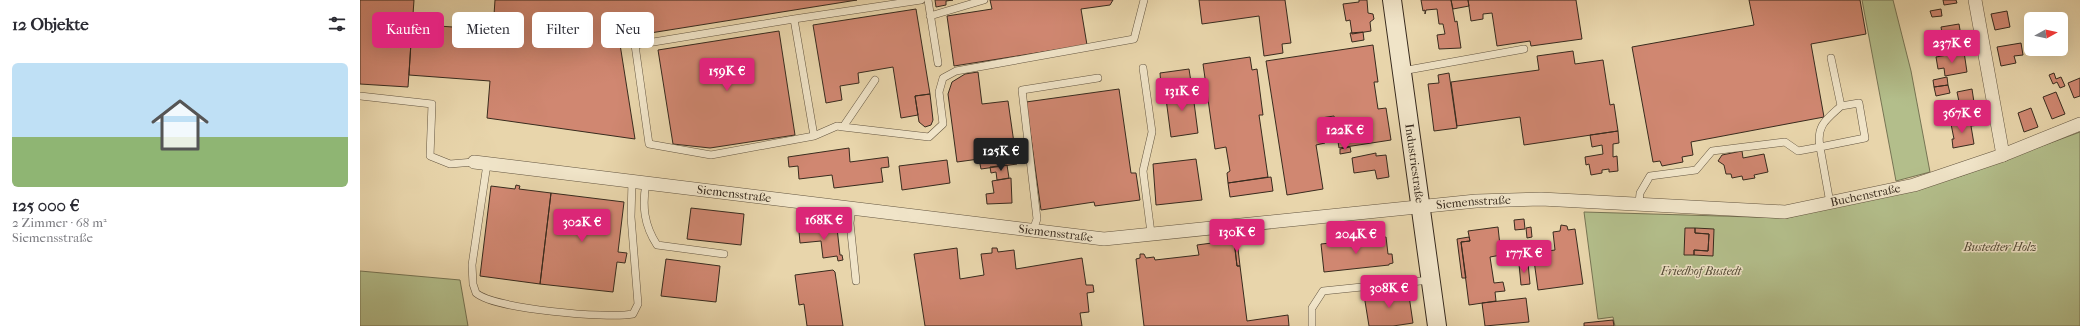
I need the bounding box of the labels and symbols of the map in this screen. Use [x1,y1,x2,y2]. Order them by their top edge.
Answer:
north arrow [2024,12,2068,56]
pin: 237K € [1919,30,1985,64]
pin: 159K € [694,58,760,92]
pin: 131K € [1149,78,1215,112]
pin: 367K € [1929,100,1995,134]
pin: 122K € [1312,117,1378,151]
street label: Industriestraße [1402,123,1427,204]
pin: 125K € [968,138,1034,172]
street label: Buchenstraße [1829,181,1902,209]
street label: Siemensstraße [696,182,772,205]
street label: Siemensstraße [1435,193,1511,212]
pin: 168K € [791,207,857,241]
pin: 302K € [549,209,615,243]
pin: 130K € [1204,219,1270,253]
pin: 204K € [1323,221,1389,255]
street label: Siemensstraße [1018,222,1094,245]
pin: 177K € [1491,240,1557,274]
park label: Bustedter Holz [1962,240,2037,254]
park label: Friedhof Bustedt [1660,264,1743,278]
pin: 308K € [1356,275,1422,309]

